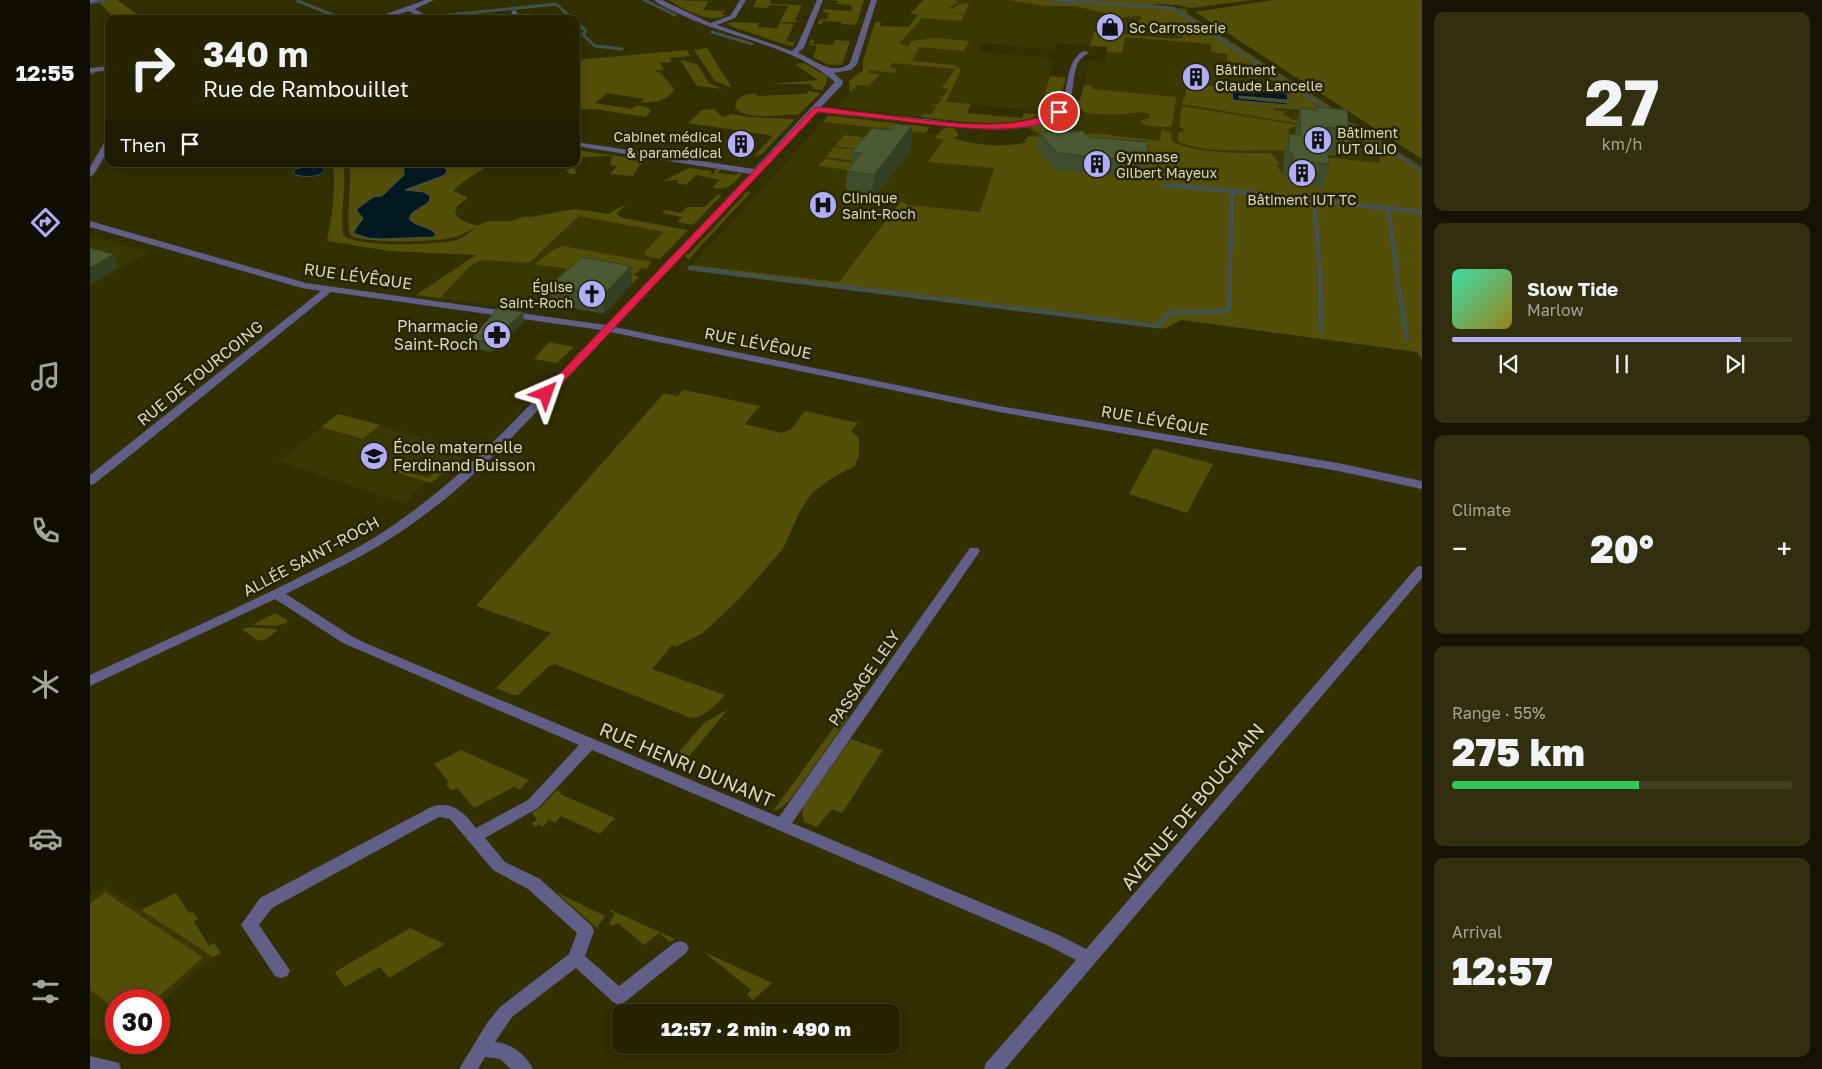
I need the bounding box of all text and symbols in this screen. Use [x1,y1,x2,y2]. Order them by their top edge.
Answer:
shop icon: Sc Carrosserie [1095,12,1125,42]
place label: Sc Carrosserie [1129,19,1226,36]
text: 340 m [203,33,308,75]
icon: right [120,35,185,100]
text: 12:55 [16,59,74,86]
place label: Bâtiment Claude Lancelle [1215,61,1323,94]
building icon: Bâtiment Claude Lancelle [1181,62,1211,92]
text: 27 [1584,62,1660,140]
text: Rue de Rambouillet [203,75,409,102]
pin [1038,91,1080,133]
icon: arrive [1045,98,1073,126]
place label: Bâtiment IUT QLIO [1337,124,1398,157]
building icon: Bâtiment IUT QLIO [1303,125,1333,155]
place label: Cabinet médical & paramédical [613,128,722,161]
building icon: Cabinet médical & paramédical [726,129,756,159]
icon: arrive [176,130,204,158]
text: Then [120,133,166,156]
text: km/h [1602,134,1642,154]
place label: Gymnase Gilbert Mayeux [1116,148,1217,181]
building icon: Gymnase Gilbert Mayeux [1082,149,1112,179]
building icon: Bâtiment IUT TC [1287,158,1317,188]
place label: Clinique Saint-Roch [842,189,916,222]
hospital icon: Clinique Saint-Roch [808,190,838,220]
place label: Bâtiment IUT TC [1247,191,1357,208]
icon: directions [28,205,63,240]
street label: RUE LÉVÊQUE [303,259,413,293]
text: Slow Tide [1527,277,1618,300]
place label: Église Saint-Roch [499,278,573,311]
church icon: Église Saint-Roch [577,279,607,309]
text: Marlow [1527,300,1583,320]
street label: RUE DE TOURCOING [133,316,267,430]
place label: Pharmacie Saint-Roch [394,316,478,354]
pharmacy icon: Pharmacie Saint-Roch [482,320,512,350]
street label: RUE LÉVÊQUE [703,323,813,363]
icon: previous [1495,350,1523,378]
icon: pause [1608,350,1636,378]
icon: next [1721,350,1749,378]
icon: music [28,359,63,394]
position arrow [519,367,571,419]
street label: RUE LÉVÊQUE [1100,401,1210,439]
place label: École maternelle Ferdinand Buisson [393,437,536,475]
school or university icon: École maternelle Ferdinand Buisson [359,441,389,471]
text: Climate [1452,500,1511,520]
street label: ALLÉE SAINT-ROCH [239,512,383,600]
icon: phone [28,513,63,548]
text: 20° [1590,526,1654,571]
text: − [1452,532,1467,565]
text: + [1777,532,1792,565]
street label: PASSAGE LELY [824,626,905,730]
icon: climate [28,667,63,702]
text: Range · 55% [1452,703,1546,723]
street label: RUE HENRI DUNANT [596,717,778,811]
street label: AVENUE DE BOUCHAIN [1115,718,1269,894]
text: 275 km [1452,729,1585,774]
icon: car [28,821,63,856]
text: Arrival [1452,922,1502,942]
text: 12:57 [1452,948,1553,993]
icon: filters [28,974,63,1009]
speed limit sign: 30 [105,989,170,1054]
text: 12:57 · 2 min · 490 m [661,1017,851,1040]

